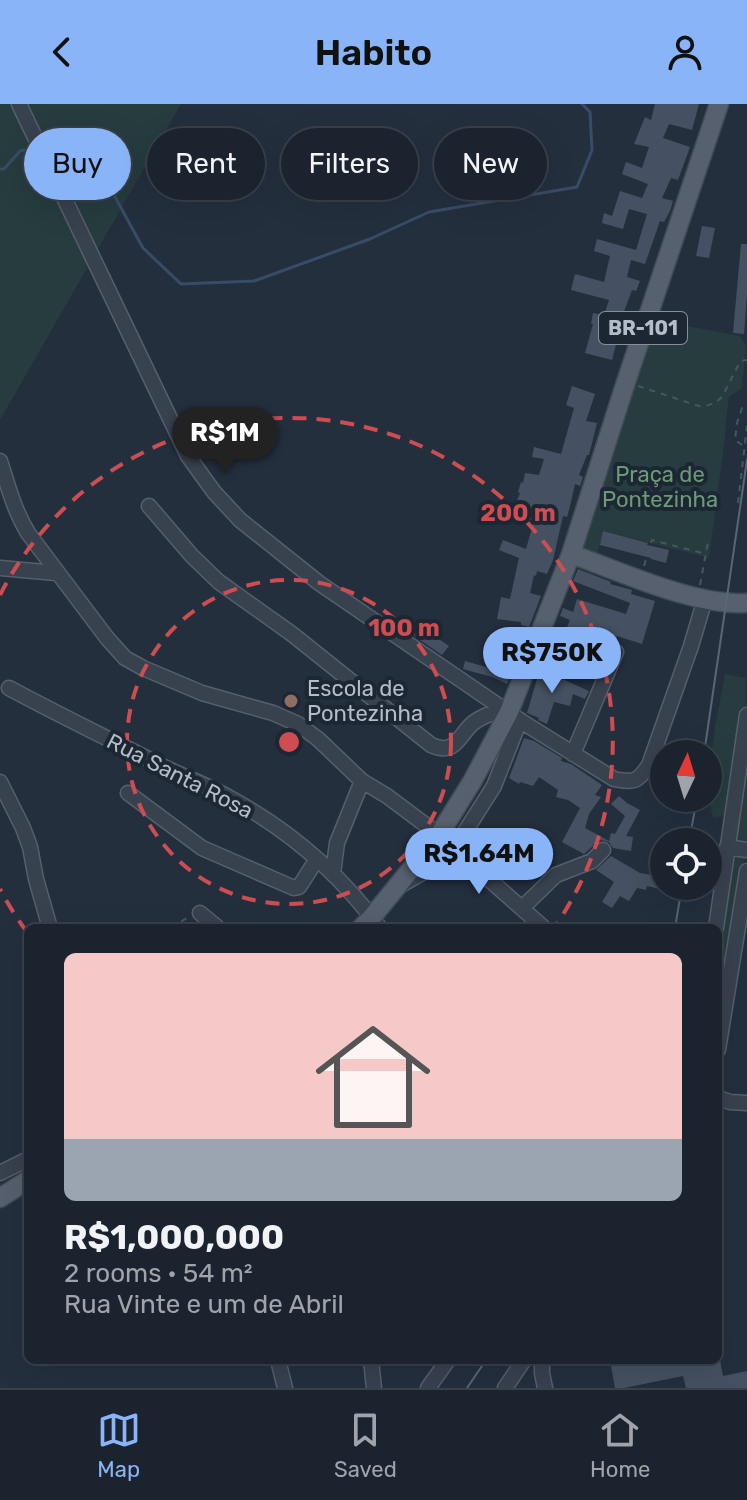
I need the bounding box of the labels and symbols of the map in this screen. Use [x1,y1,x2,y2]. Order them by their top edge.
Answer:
road number: BR-101 [599,312,687,344]
pin: R$1M [178,407,272,475]
park label: Praça de Pontezinha [602,461,718,513]
text: 200 m [480,499,556,527]
text: 100 m [368,614,440,642]
pin: R$750K [487,627,617,695]
place label: Escola de Pontezinha [307,675,423,727]
marker: Escola de Pontezinha [282,692,300,710]
street label: Rua Santa Rosa [102,728,258,824]
centre of rings [275,728,303,756]
north arrow [650,740,722,812]
pin: R$1.64M [405,828,553,896]

